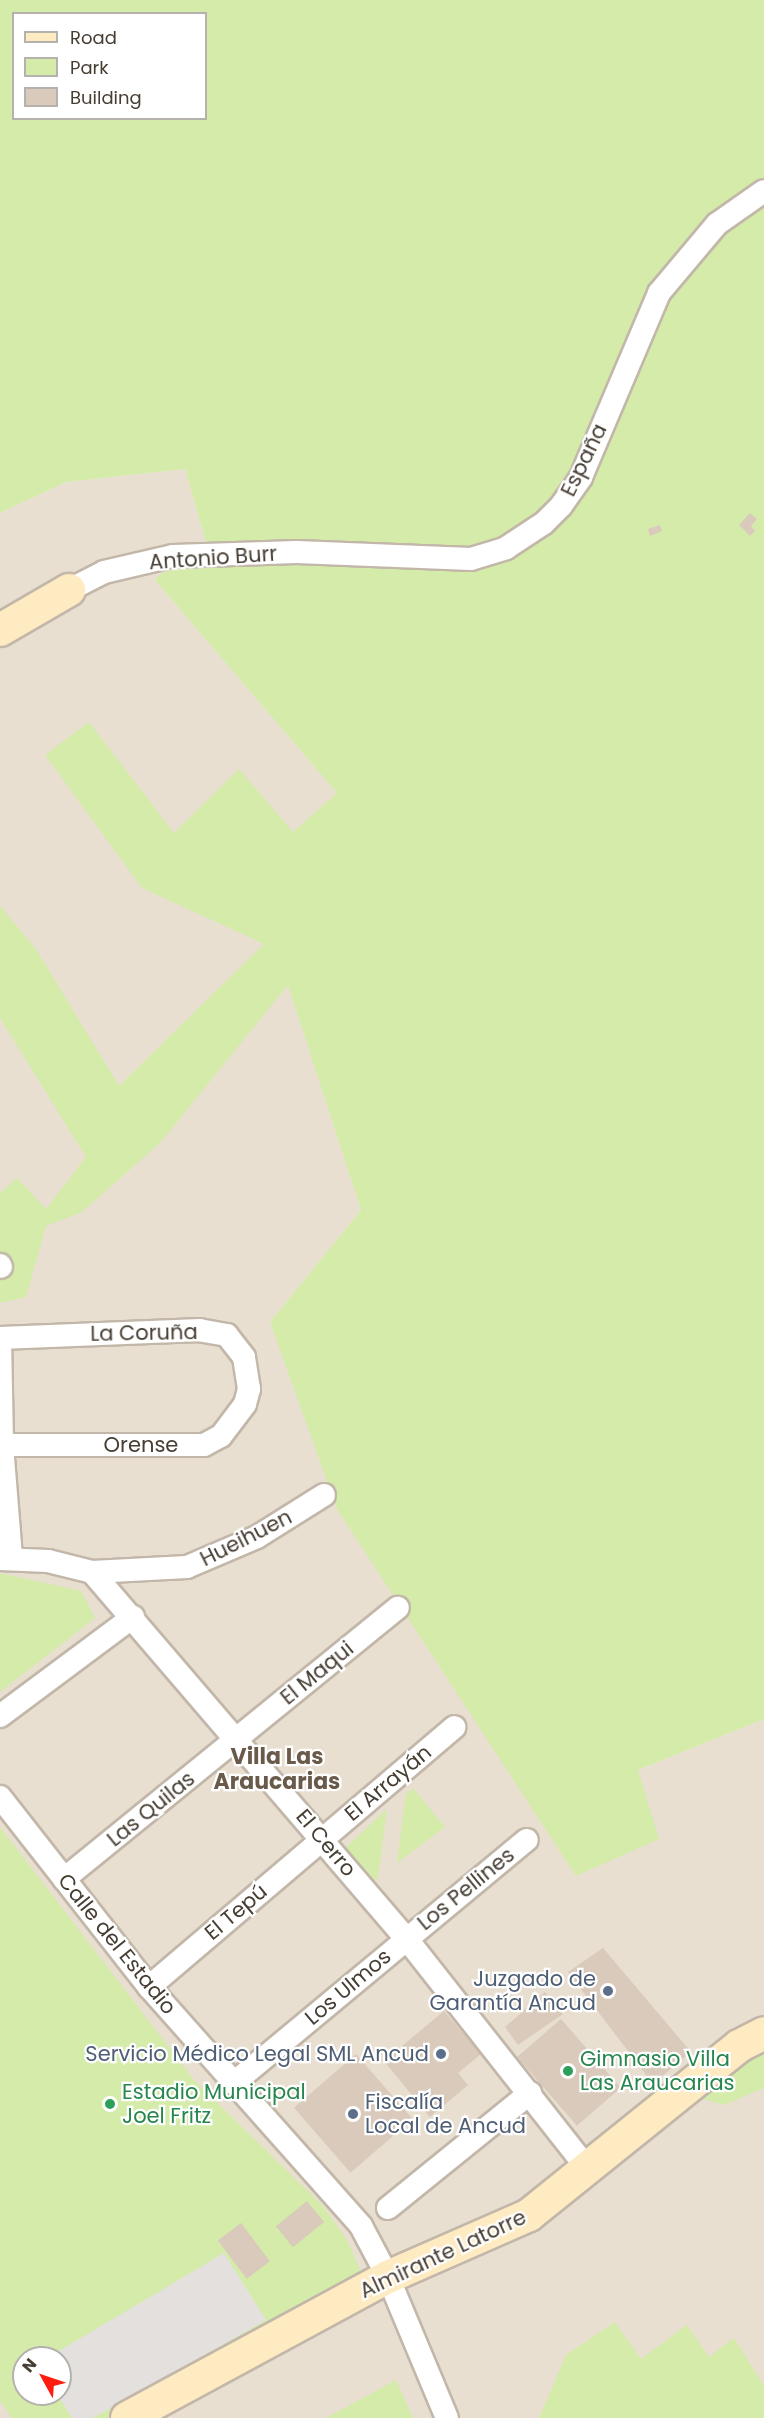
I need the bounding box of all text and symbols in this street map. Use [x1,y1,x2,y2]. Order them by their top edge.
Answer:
legend [12,12,207,120]
text: Road [70,25,117,50]
text: Park [70,55,109,80]
text: Building [70,85,142,110]
street label: España [556,420,612,500]
street label: Antonio Burr [148,541,278,575]
street label: La Coruña [90,1319,198,1347]
street label: Orense [104,1432,178,1458]
street label: Hueihuen [196,1504,296,1572]
street label: El Maqui [275,1636,359,1710]
street label: El Arrayán [340,1740,436,1826]
district label: Villa Las Araucarias [214,1743,340,1795]
street label: Las Quilas [102,1766,200,1852]
street label: El Cerro [291,1804,361,1882]
street label: Los Pellines [413,1842,519,1936]
street label: Calle del Estadio [53,1869,181,2019]
street label: El Tepú [200,1879,272,1945]
street label: Los Ulmos [300,1944,396,2030]
place label: Juzgado de Garantía Ancud [429,1966,596,2016]
marker: Juzgado de Garantía Ancud [601,1984,615,1998]
place label: Servicio Médico Legal SML Ancud [85,2041,429,2067]
place label: Gimnasio Villa Las Araucarias [580,2046,735,2096]
marker: Servicio Médico Legal SML Ancud [434,2047,448,2061]
marker: Gimnasio Villa Las Araucarias [561,2064,575,2078]
place label: Estadio Municipal Joel Fritz [122,2079,306,2129]
place label: Fiscalía Local de Ancud [365,2089,526,2139]
marker: Estadio Municipal Joel Fritz [103,2097,117,2111]
marker: Fiscalía Local de Ancud [346,2107,360,2121]
street label: Almirante Latorre [356,2204,530,2304]
north arrow [12,2346,72,2406]
text: N [17,2353,42,2377]

